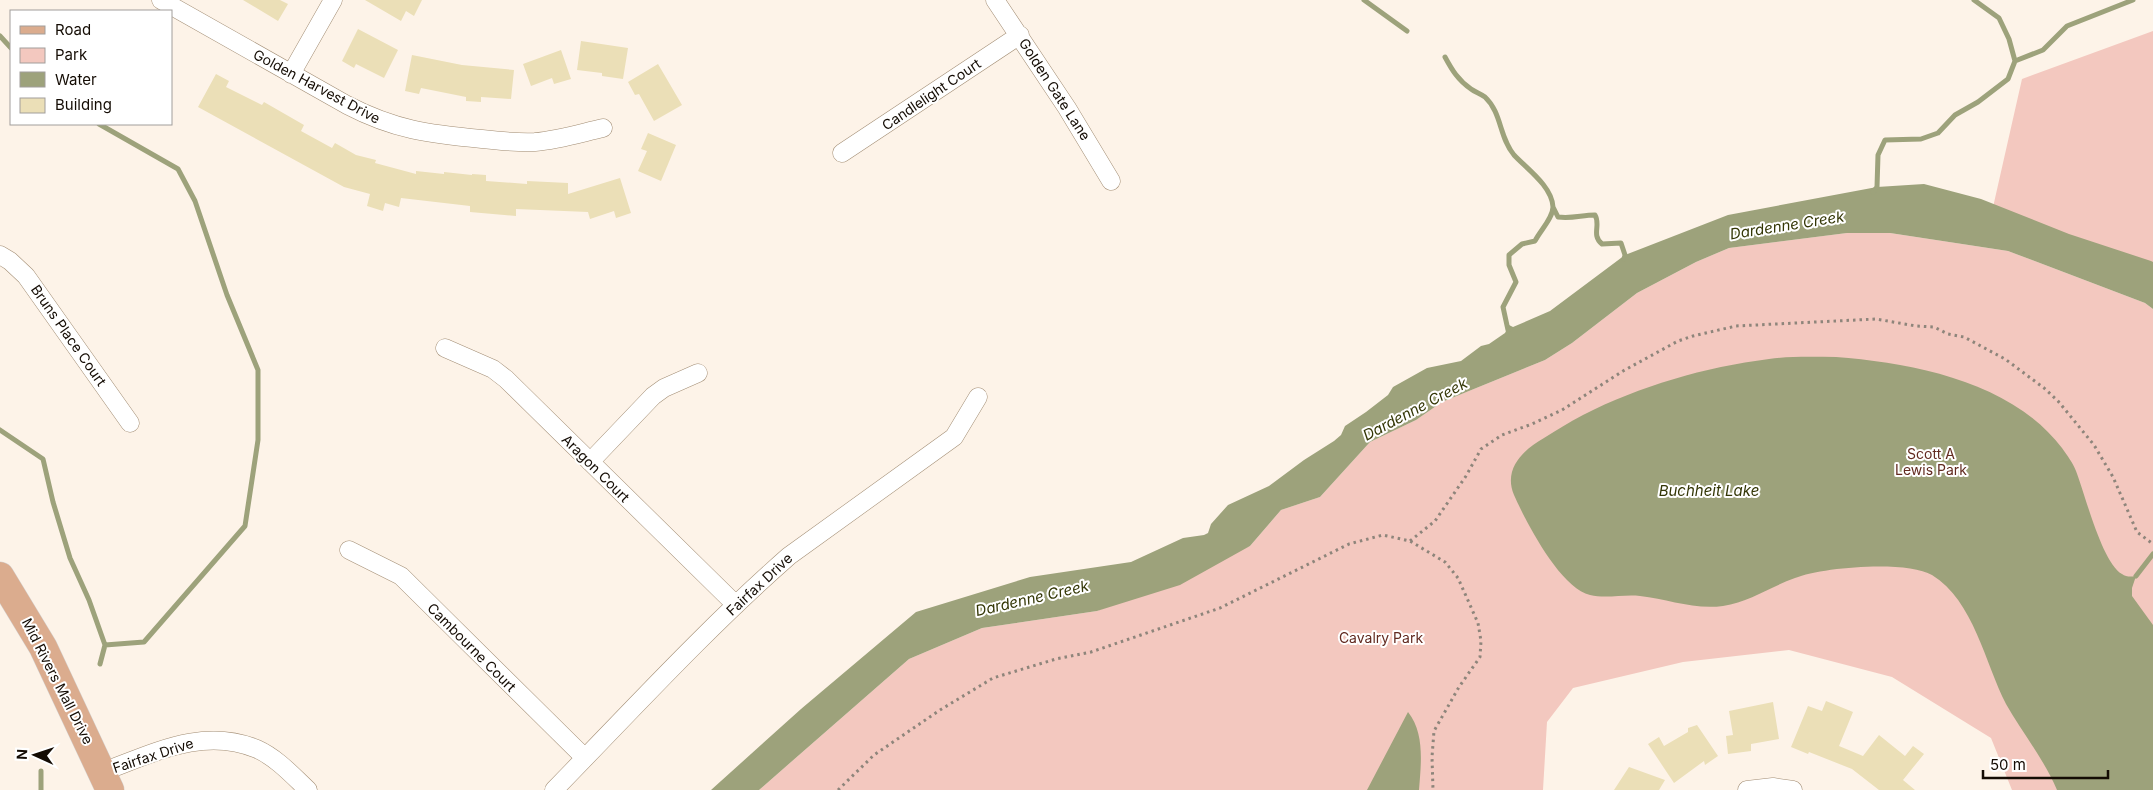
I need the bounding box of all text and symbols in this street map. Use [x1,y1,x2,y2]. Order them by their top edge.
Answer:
legend [10,10,172,125]
text: Road [55,20,91,39]
street label: Golden Gate Lane [1016,35,1094,143]
text: Park [55,45,88,64]
street label: Golden Harvest Drive [251,45,383,127]
street label: Candlelight Court [878,54,984,133]
text: Water [55,70,97,89]
text: Building [55,95,112,114]
water label: Dardenne Creek [1728,206,1846,243]
street label: Bruns Place Court [28,281,110,389]
water label: Dardenne Creek [1359,373,1471,445]
street label: Aragon Court [559,431,634,506]
park label: Scott A Lewis Park [1895,445,1967,478]
water label: Buchheit Lake [1659,481,1759,500]
street label: Fairfax Drive [723,549,795,619]
water label: Dardenne Creek [973,576,1091,620]
street label: Cambourne Court [424,599,520,695]
street label: Mid Rivers Mall Drive [19,615,97,747]
park label: Cavalry Park [1339,629,1423,646]
north arrow [10,730,60,780]
street label: Fairfax Drive [111,734,195,776]
scale bar [1983,748,2108,780]
text: N [13,749,30,760]
text: 50 m [1990,755,2026,774]

